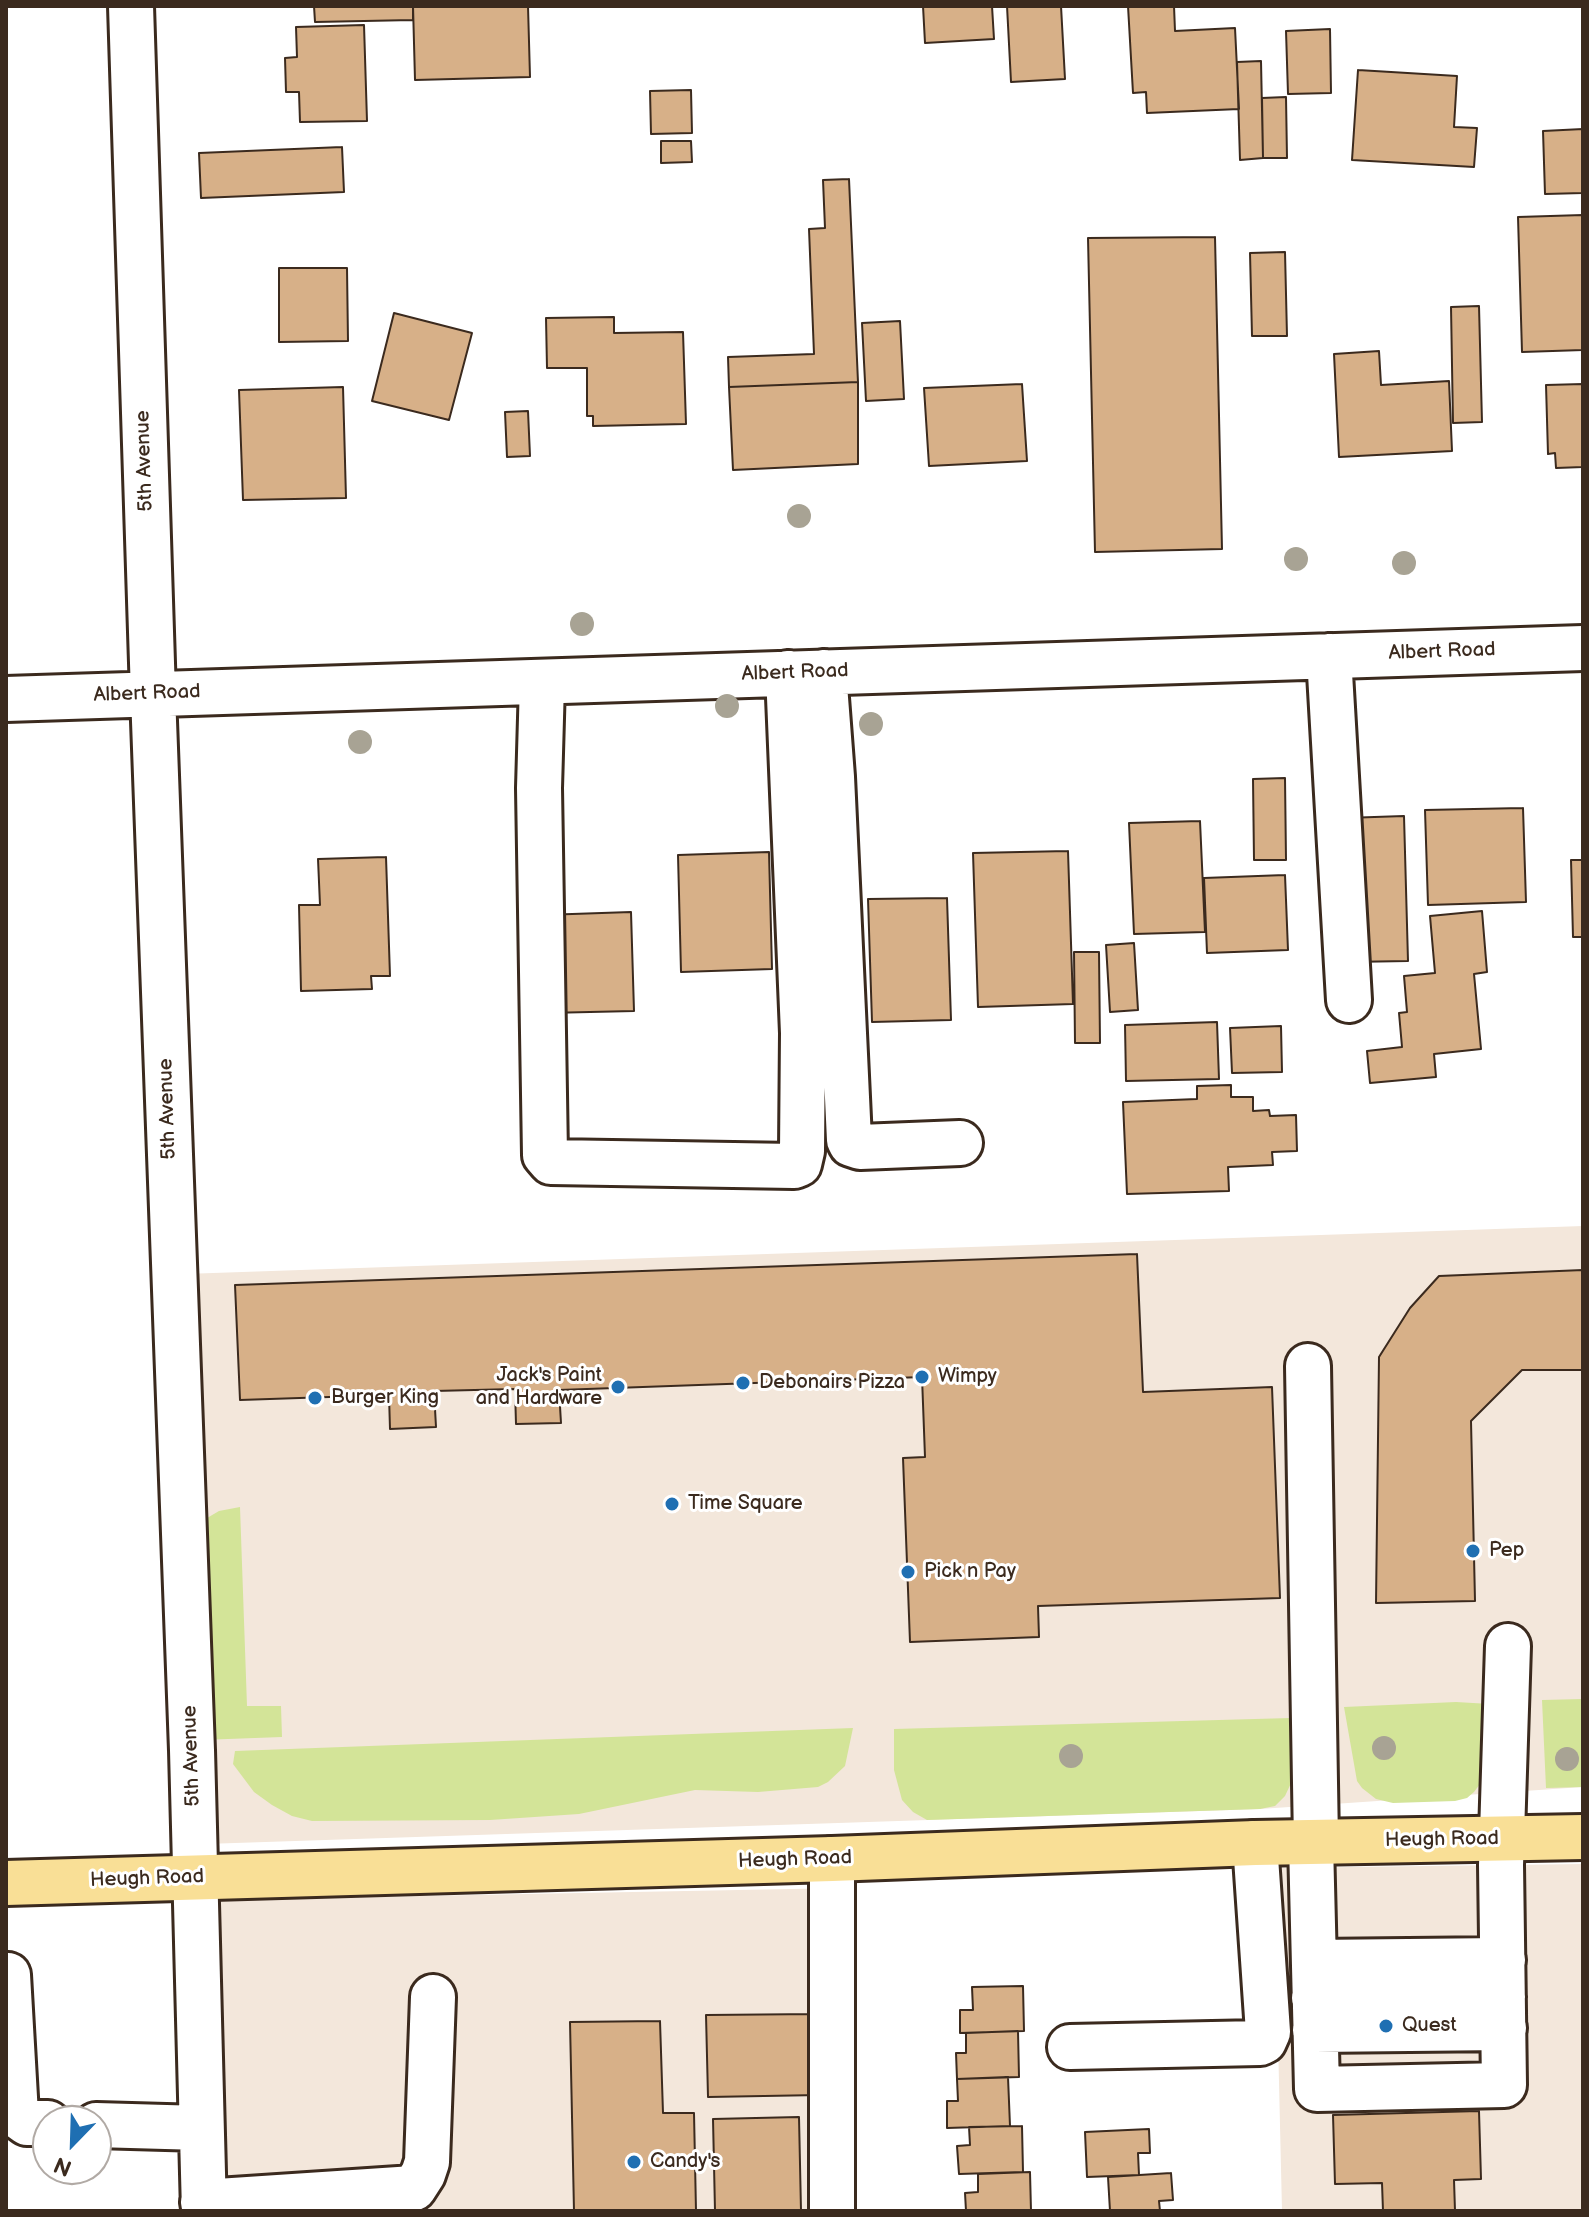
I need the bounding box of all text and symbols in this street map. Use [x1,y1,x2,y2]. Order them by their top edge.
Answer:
street label: 5th Avenue [131,410,159,512]
street label: Albert Road [1388,638,1496,666]
street label: Albert Road [741,659,849,687]
street label: Albert Road [93,680,201,708]
street label: 5th Avenue [154,1058,182,1160]
place label: Jack's Paint and Hardware [476,1364,602,1411]
place label: Wimpy [938,1365,997,1389]
marker: Wimpy [913,1368,931,1386]
place label: Debonairs Pizza [759,1371,905,1395]
marker: Debonairs Pizza [734,1374,752,1392]
marker: Jack's Paint and Hardware [609,1378,627,1396]
place label: Burger King [331,1386,439,1410]
marker: Burger King [306,1389,324,1407]
place label: Time Square [688,1492,803,1516]
marker: Time Square [663,1495,681,1513]
place label: Pep [1489,1539,1524,1563]
marker: Pep [1464,1542,1482,1560]
place label: Pick n Pay [924,1560,1016,1584]
marker: Pick n Pay [899,1563,917,1581]
street label: 5th Avenue [178,1705,206,1807]
street label: Heugh Road [1385,1827,1499,1853]
street label: Heugh Road [738,1846,852,1874]
street label: Heugh Road [90,1865,204,1893]
place label: Quest [1402,2014,1457,2038]
marker: Quest [1377,2017,1395,2035]
north arrow [32,2105,112,2185]
text: N [50,2150,76,2181]
place label: Candy's [650,2150,720,2174]
marker: Candy's [625,2153,643,2171]

